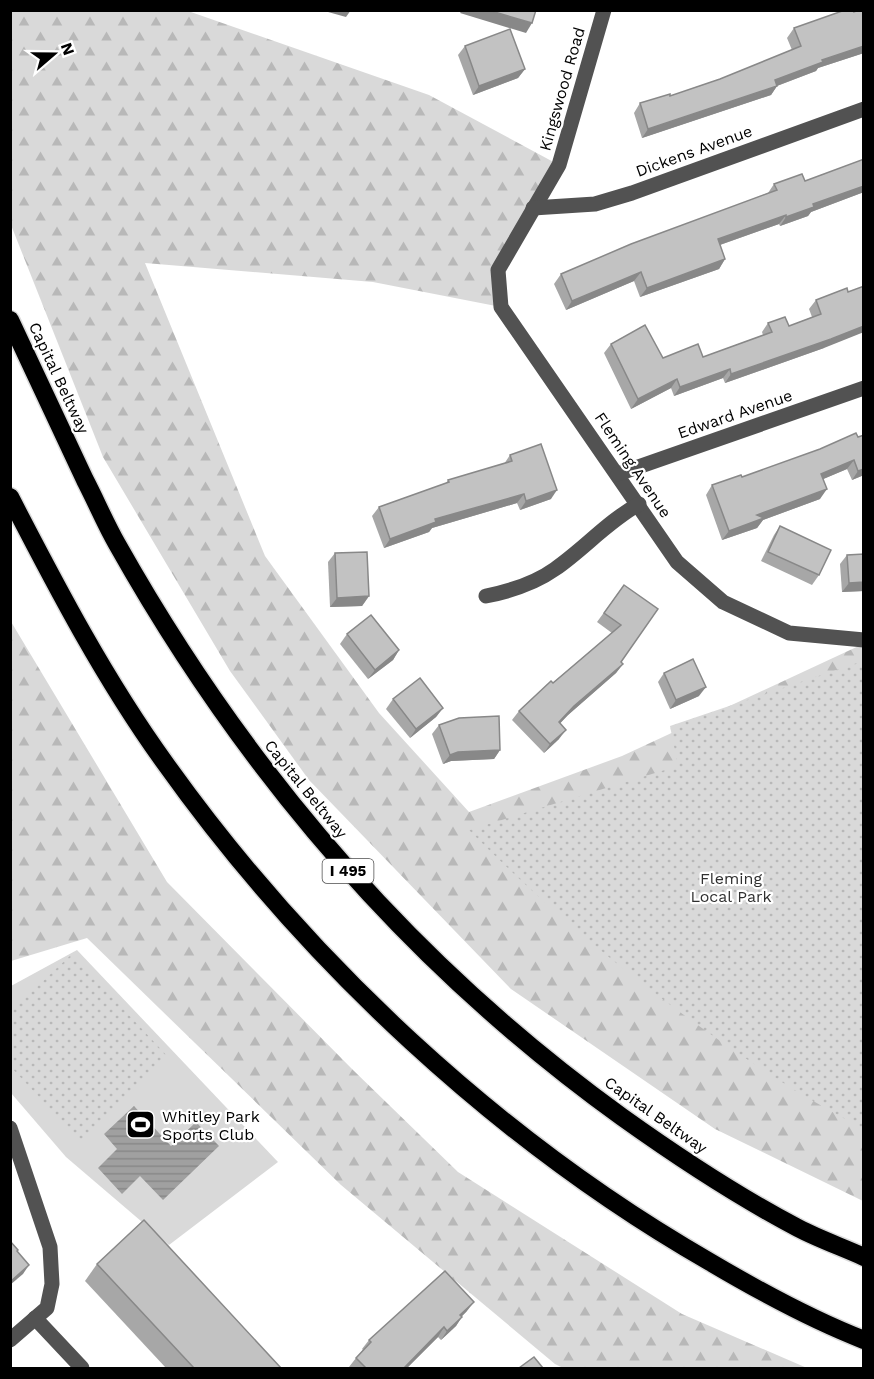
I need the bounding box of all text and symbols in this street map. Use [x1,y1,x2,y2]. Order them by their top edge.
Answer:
north arrow [24,24,84,84]
street label: Kingswood Road [535,25,589,153]
text: N [57,40,79,58]
street label: Dickens Avenue [633,121,755,181]
street label: Capital Beltway [25,319,93,437]
street label: Edward Avenue [675,385,795,443]
street label: Fleming Avenue [591,409,675,521]
street label: Capital Beltway [261,736,352,843]
road number: I 495 [322,859,374,883]
park label: Fleming Local Park [690,869,772,906]
street label: Capital Beltway [601,1073,712,1158]
place label: Whitley Park Sports Club [162,1107,260,1144]
sports icon: Whitley Park Sports Club [125,1109,157,1141]

